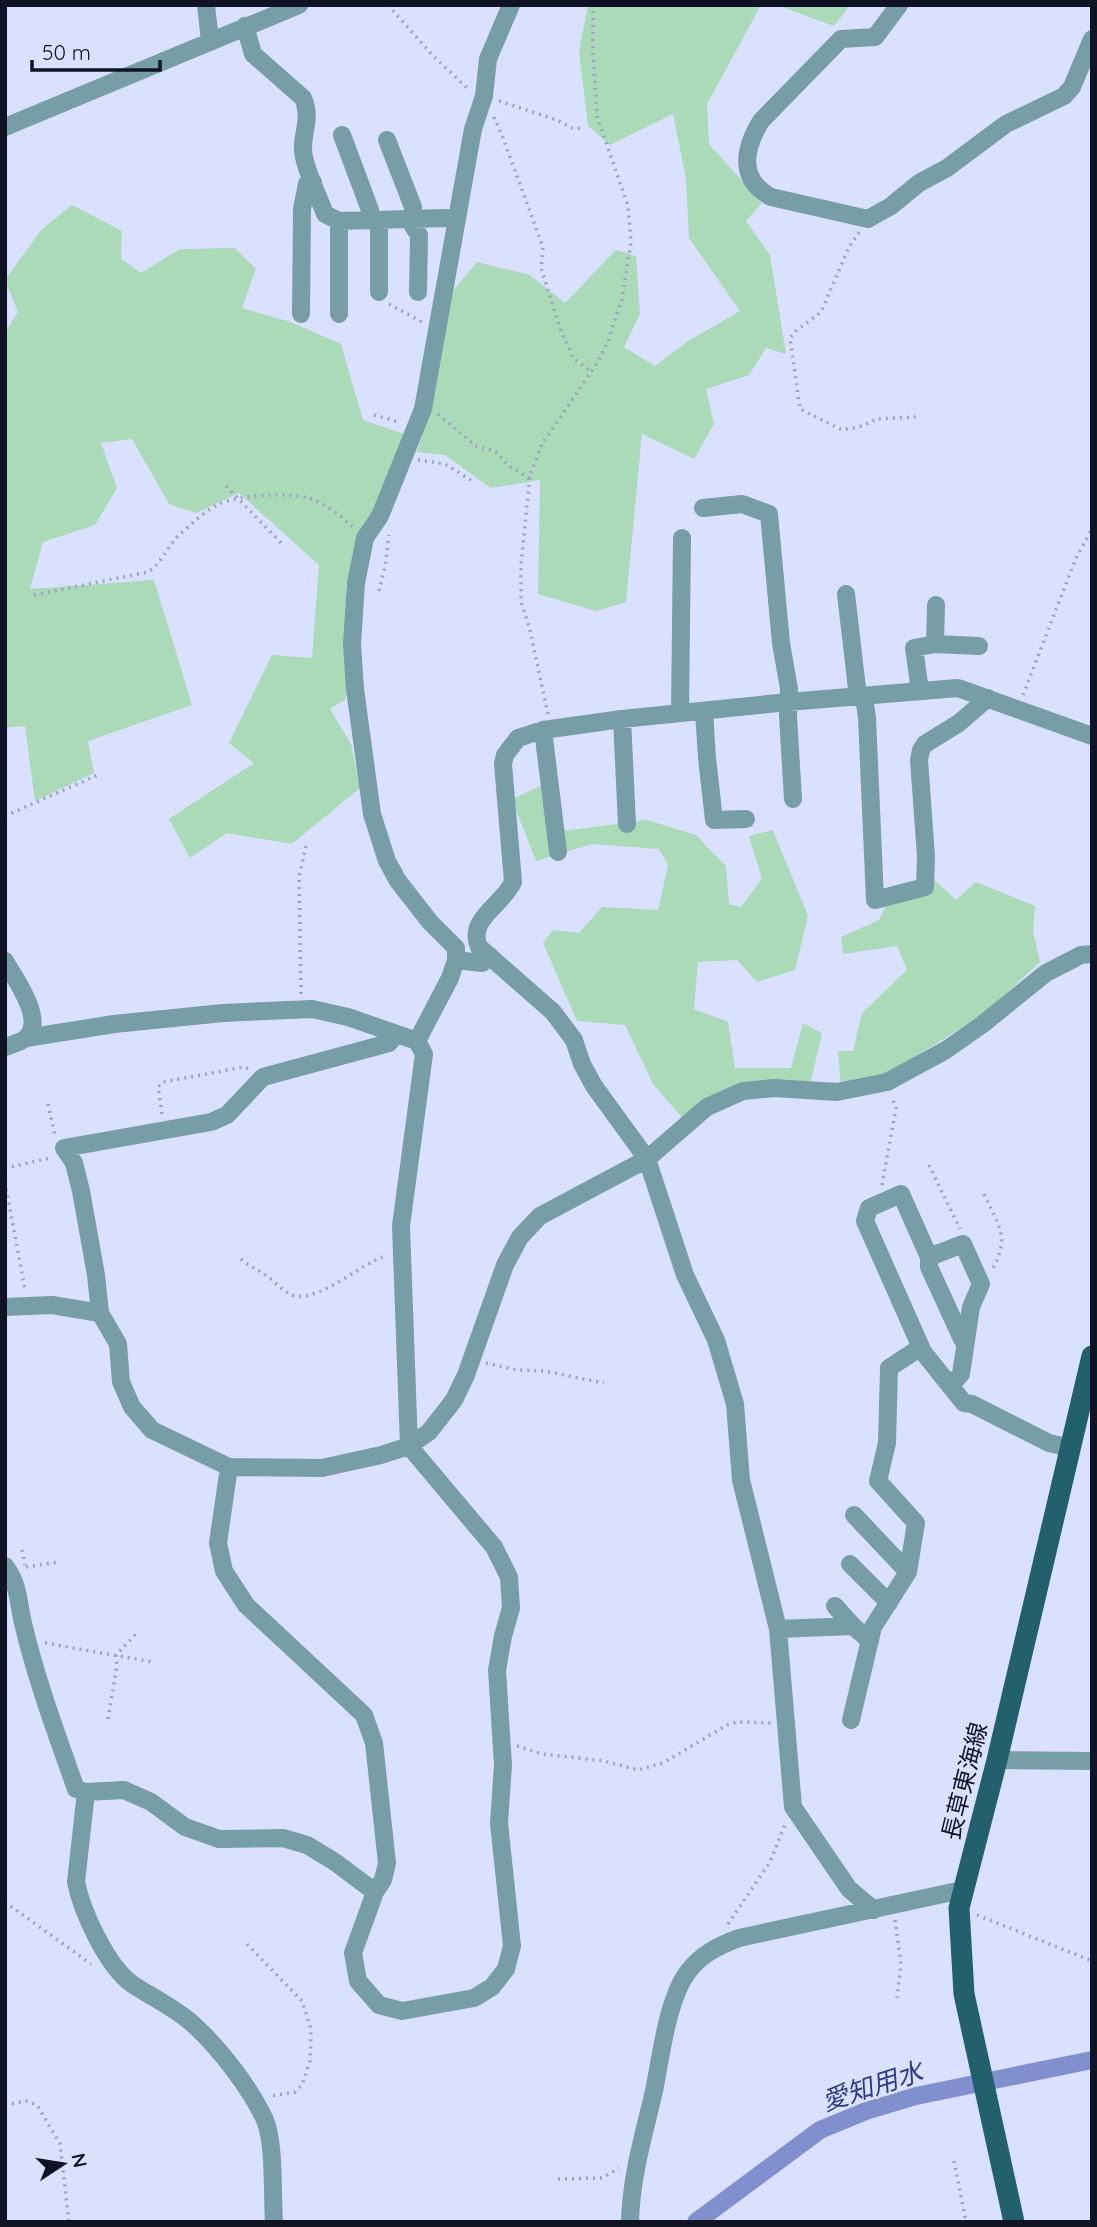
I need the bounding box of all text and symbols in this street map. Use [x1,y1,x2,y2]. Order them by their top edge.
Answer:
scale bar [32,28,159,72]
text: 50 m [42,39,91,65]
street label: 長草東海線 [935,1719,993,1843]
water label: 愛知用水 [817,2053,929,2118]
north arrow [28,2129,98,2199]
text: N [66,2151,93,2170]

